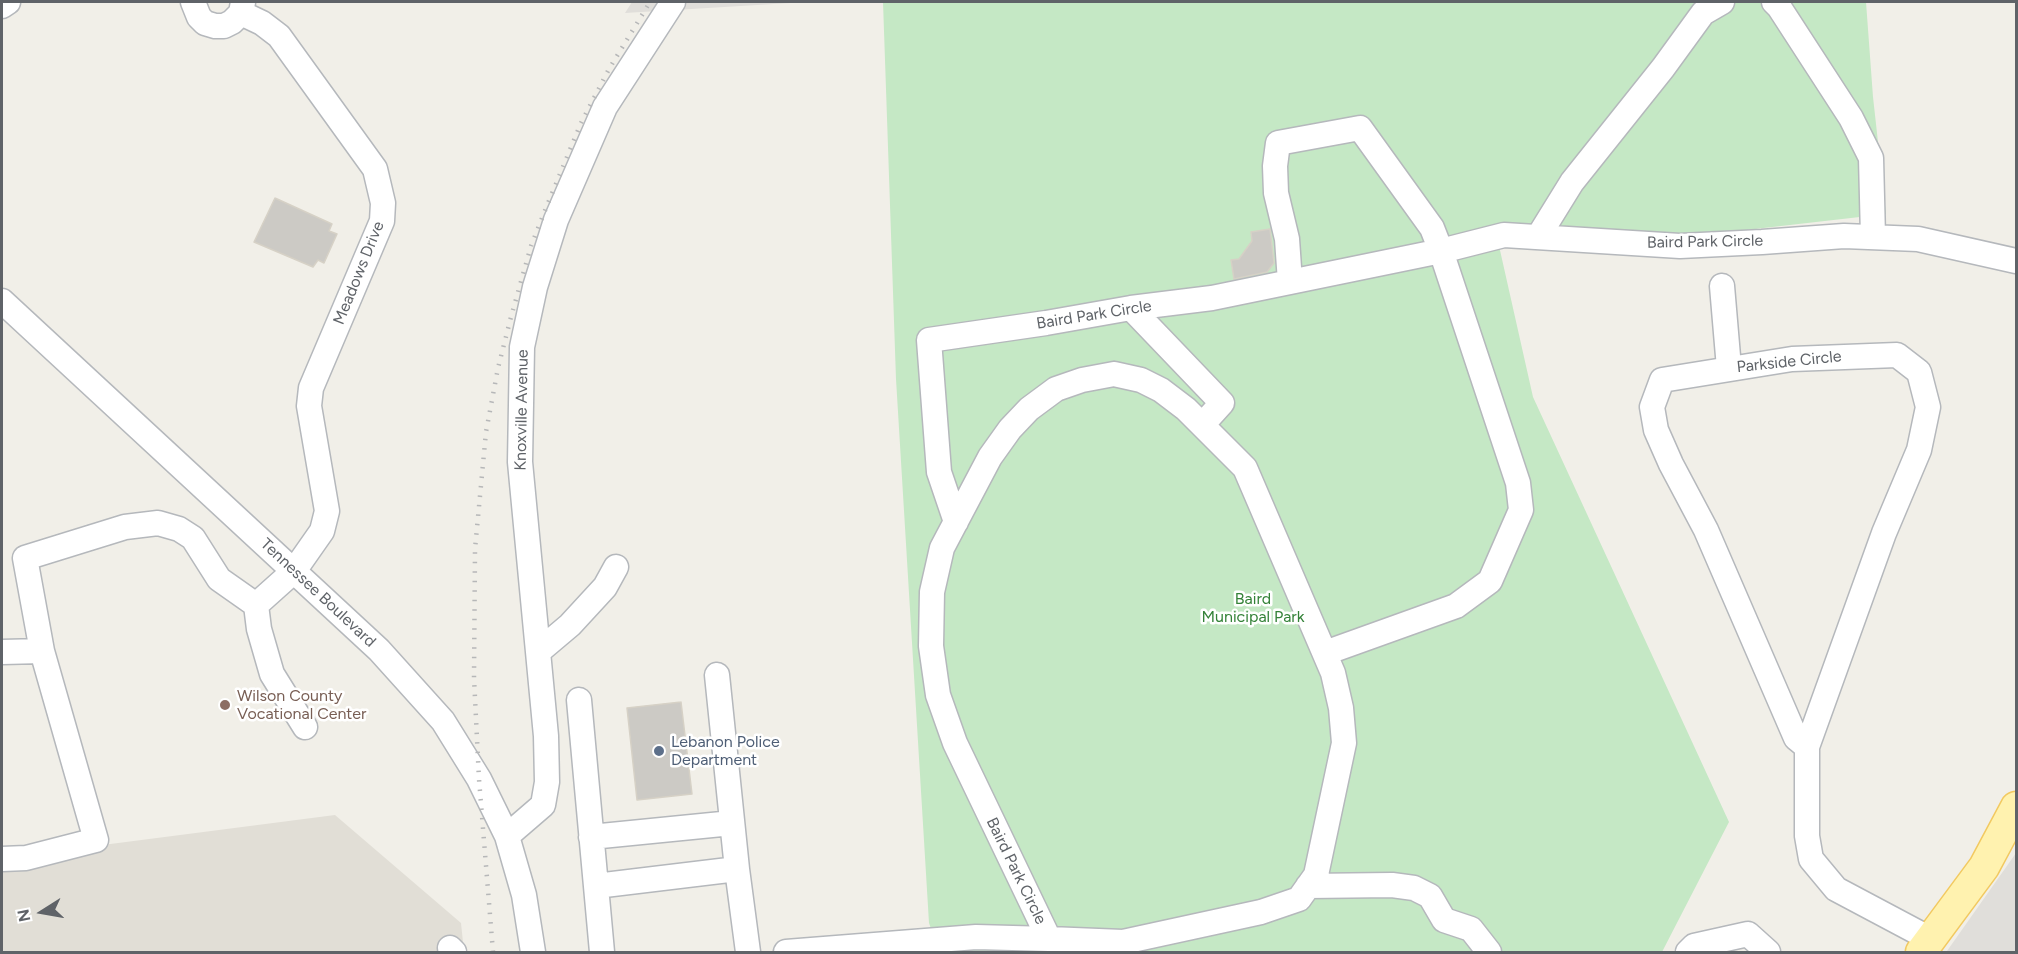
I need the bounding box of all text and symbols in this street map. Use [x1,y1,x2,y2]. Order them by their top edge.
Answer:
street label: Meadows Drive [330,218,388,328]
street label: Baird Park Circle [1647,231,1763,253]
street label: Baird Park Circle [1035,296,1153,334]
street label: Parkside Circle [1736,347,1842,377]
street label: Knoxville Avenue [511,349,533,471]
street label: Tennessee Boulevard [256,535,380,651]
park label: Baird Municipal Park [1202,589,1304,627]
place label: Wilson County Vocational Center [237,686,366,724]
marker: Wilson County Vocational Center [218,698,232,712]
place label: Lebanon Police Department [671,732,780,770]
marker: Lebanon Police Department [652,744,666,758]
street label: Baird Park Circle [982,815,1050,927]
north arrow [12,882,72,942]
text: N [13,908,34,923]

